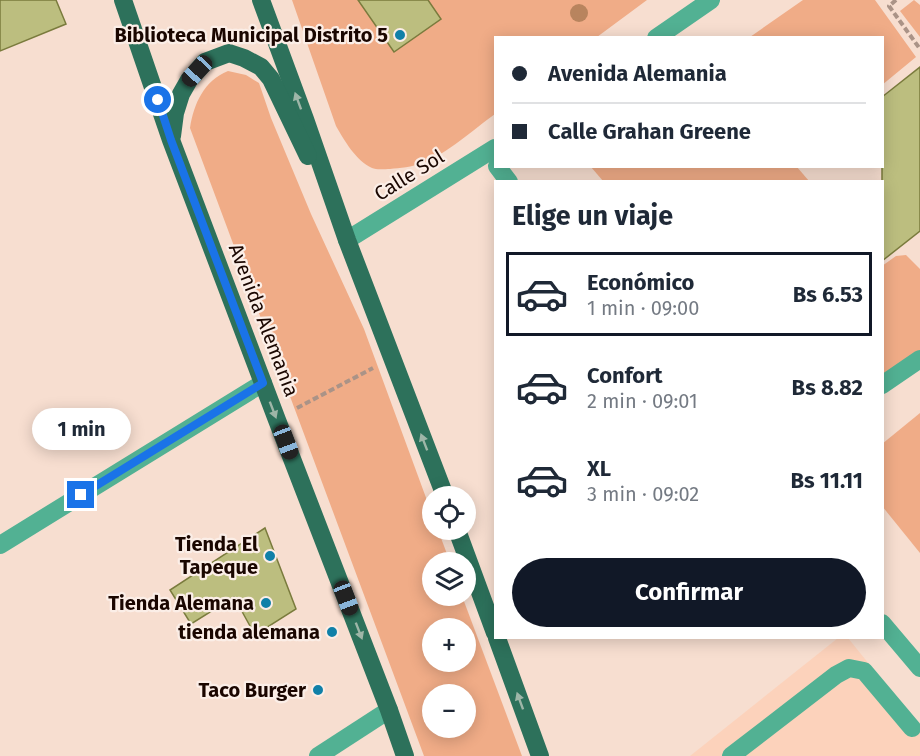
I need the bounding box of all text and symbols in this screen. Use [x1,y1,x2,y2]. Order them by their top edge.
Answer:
place label: Biblioteca Municipal Distrito 5 [114,23,388,47]
marker: Biblioteca Municipal Distrito 5 [393,28,407,42]
car [178,52,216,90]
text: Avenida Alemania [548,60,727,87]
route start [144,86,171,113]
one-way arrow [293,92,303,110]
text: Calle Grahan Greene [548,118,751,145]
street label: Calle Sol [370,144,449,206]
text: Elige un viaje [512,200,673,232]
street label: Avenida Alemania [224,240,304,400]
icon: car [515,267,569,321]
text: Económico [587,269,694,296]
text: Bs 6.53 [793,281,863,308]
text: 1 min · 09:00 [587,296,699,320]
icon: car [515,360,569,414]
text: Confort [587,362,663,389]
text: Bs 8.82 [792,374,863,401]
text: 2 min · 09:01 [587,389,698,413]
one-way arrow [269,401,279,419]
callout: 1 min [32,408,130,450]
text: 1 min [57,417,106,441]
car [271,422,301,462]
one-way arrow [419,433,429,451]
icon: car [515,453,569,507]
text: XL [587,455,611,482]
text: Bs 11.11 [790,467,863,494]
route end [67,481,94,508]
text: 3 min · 09:02 [587,482,699,506]
map controls [422,486,476,738]
button: locate [422,486,476,540]
place label: Tienda El Tapeque [175,532,258,579]
marker: Tienda El Tapeque [263,549,277,563]
button: layers [422,552,476,606]
button: Confirmar [512,558,866,627]
car [331,578,361,618]
place label: Tienda Alemana [108,591,254,615]
marker: Tienda Alemana [259,596,273,610]
button: + [422,618,476,672]
place label: tienda alemana [178,620,320,644]
one-way arrow [354,622,364,640]
marker: tienda alemana [325,625,339,639]
place label: Taco Burger [198,678,307,702]
marker: Taco Burger [311,683,325,697]
button: − [422,684,476,738]
one-way arrow [514,692,524,710]

